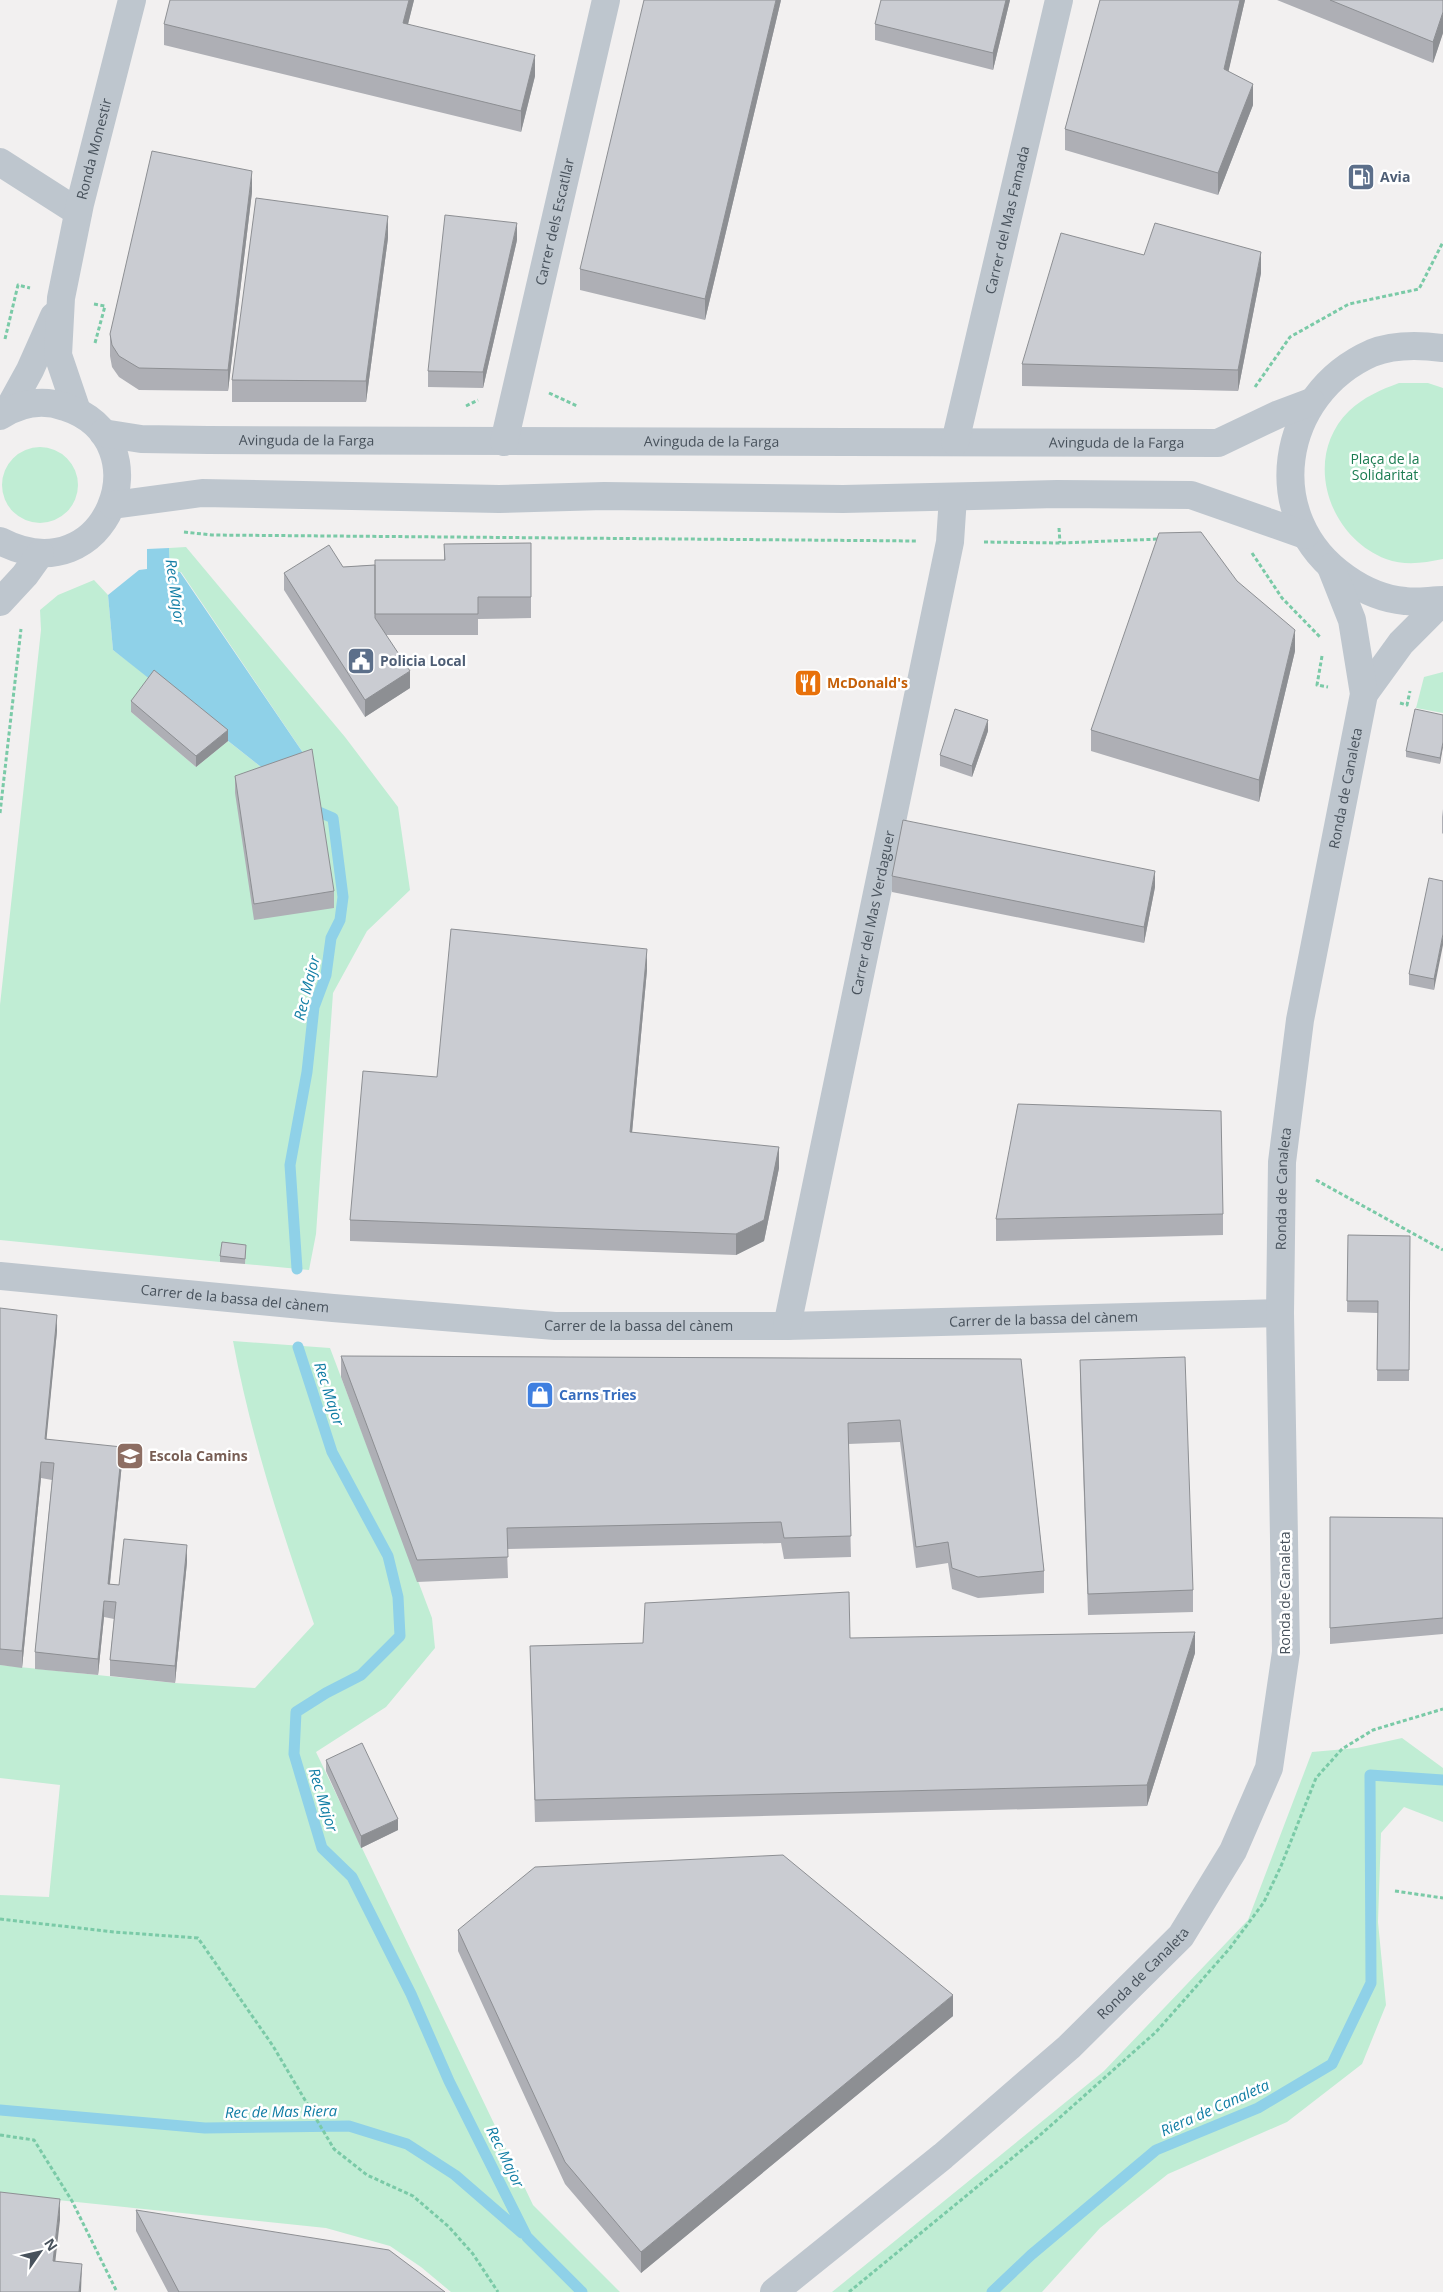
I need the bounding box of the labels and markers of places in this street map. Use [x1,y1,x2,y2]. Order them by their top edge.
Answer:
fuel station icon: Avia [1346,162,1376,192]
place label: Avia [1380,167,1410,186]
public building icon: Policia Local [346,646,376,676]
place label: Policia Local [380,651,466,670]
restaurant icon: McDonald's [793,668,823,698]
place label: McDonald's [827,673,908,692]
shop icon: Carns Tries [525,1380,555,1410]
place label: Carns Tries [559,1385,637,1404]
school or university icon: Escola Camins [115,1441,145,1471]
place label: Escola Camins [149,1446,248,1465]

